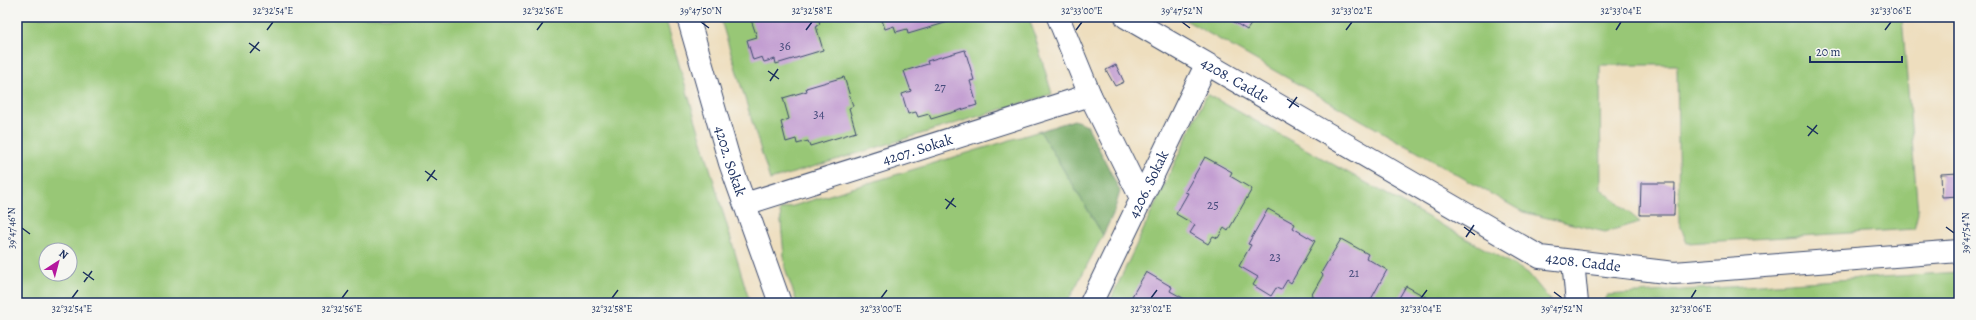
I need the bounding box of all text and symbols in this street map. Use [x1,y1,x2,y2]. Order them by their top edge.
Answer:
text: 32°32'54"E [253,4,293,17]
text: 32°32'56"E [523,4,563,17]
text: 39°47'50"N [680,4,722,17]
text: 32°32'58"E [792,4,832,17]
text: 32°33'00"E [1061,4,1103,17]
text: 39°47'52"N [1161,4,1203,17]
text: 32°33'02"E [1332,4,1373,17]
text: 32°33'04"E [1601,4,1641,17]
text: 32°33'06"E [1871,4,1912,17]
house number: 36 [779,37,791,54]
scale bar [1810,38,1902,64]
text: 20 m [1816,44,1840,60]
street label: 4208. Cadde [1197,53,1273,108]
house number: 27 [934,78,946,95]
house number: 34 [813,105,825,122]
street label: 4202. Sokak [710,123,751,199]
street label: 4207. Sokak [880,129,956,170]
street label: 4206. Sokak [1124,146,1174,221]
house number: 25 [1207,196,1219,213]
text: 39°47'46"N [5,207,18,249]
text: 39°47'54"N [1959,212,1972,254]
north arrow [38,242,78,282]
text: N [56,246,71,263]
house number: 23 [1269,248,1281,265]
street label: 4208. Cadde [1544,248,1622,277]
house number: 21 [1349,264,1360,281]
text: 32°32'54"E [52,302,92,315]
text: 32°32'56"E [322,302,362,315]
text: 32°32'58"E [592,302,632,315]
text: 32°33'00"E [860,302,902,315]
text: 32°33'02"E [1131,302,1172,315]
text: 32°33'04"E [1401,302,1441,315]
text: 39°47'52"N [1541,302,1583,315]
text: 32°33'06"E [1671,302,1712,315]

